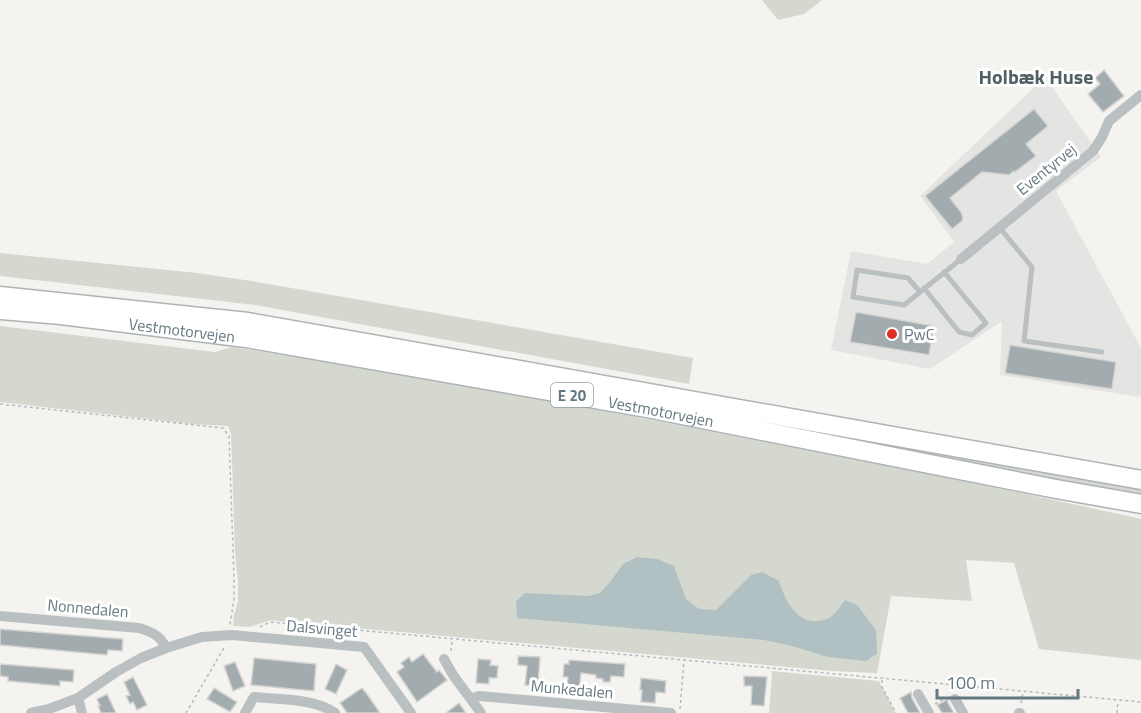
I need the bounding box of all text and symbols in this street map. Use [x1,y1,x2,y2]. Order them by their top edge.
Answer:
district label: Holbæk Huse [979,61,1093,92]
street label: Eventyrvej [1011,137,1081,201]
street label: Vestmotorvejen [127,312,237,349]
place label: PwC [904,322,935,346]
marker: PwC [885,327,899,341]
road number: E 20 [551,383,593,407]
street label: Vestmotorvejen [606,390,716,433]
street label: Nonnedalen [46,593,130,623]
street label: Dalsvinget [286,613,359,643]
scale bar [937,662,1078,700]
text: 100 m [946,669,995,696]
street label: Munkedalen [530,673,614,705]

